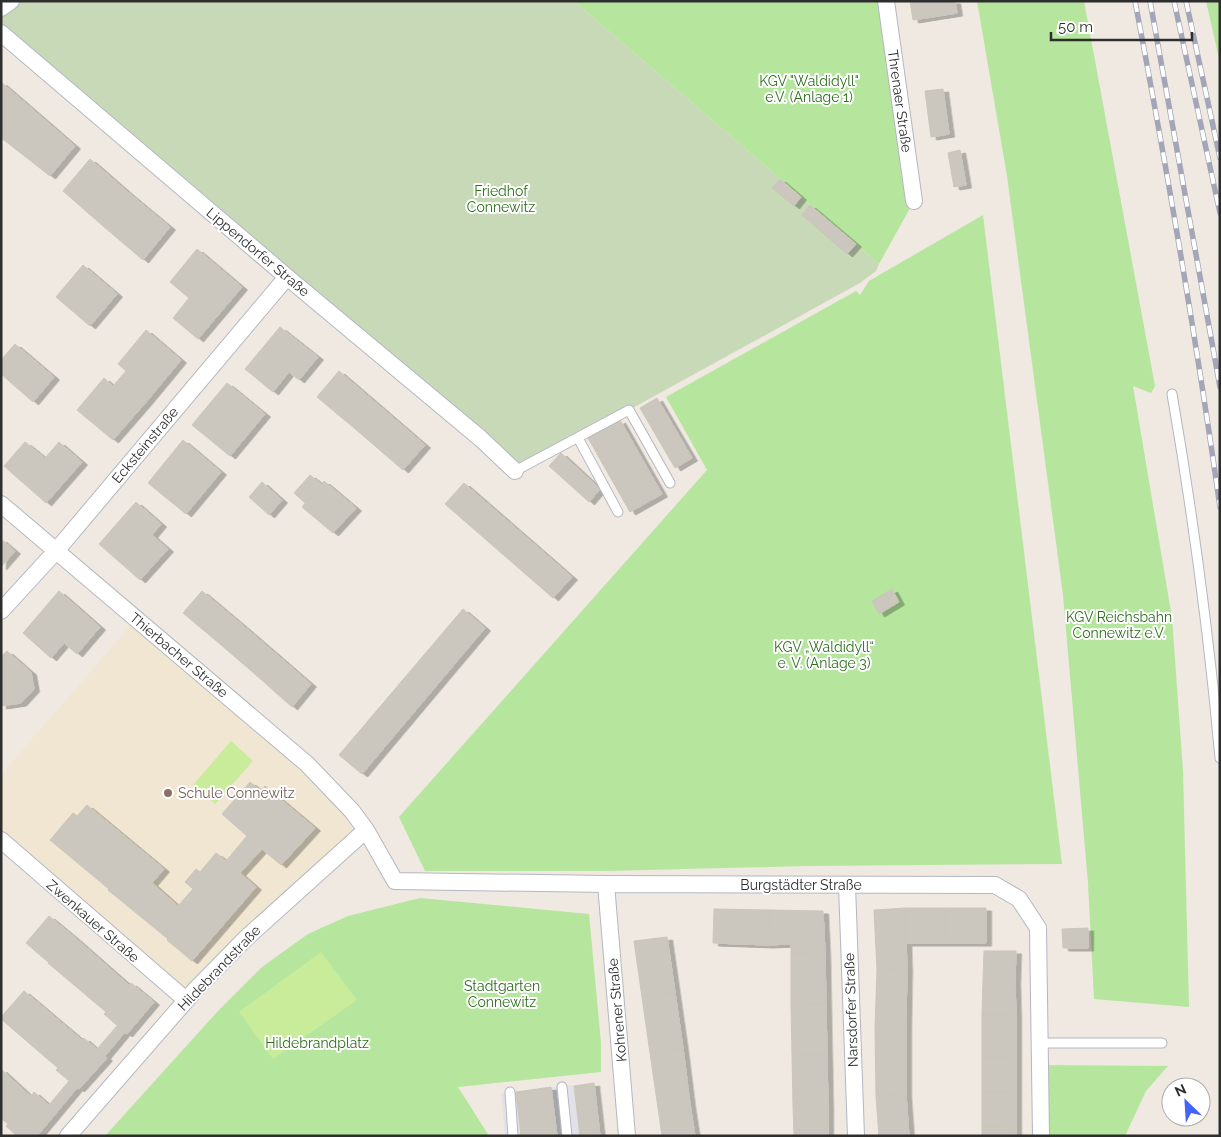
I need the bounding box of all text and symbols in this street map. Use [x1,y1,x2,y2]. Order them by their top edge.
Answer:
scale bar [1051,10,1192,42]
text: 50 m [1058,18,1093,36]
street label: Threnaer Straße [885,49,915,153]
park label: KGV "Waldidyll" e.V. (Anlage 1) [759,73,859,105]
park label: Friedhof Connewitz [467,183,535,215]
street label: Lippendorfer Straße [203,204,313,300]
street label: Ecksteinstraße [109,404,181,486]
street label: Thierbacher Straße [127,609,231,701]
park label: KGV Reichsbahn Connewitz e.V. [1066,609,1172,641]
park label: KGV „Waldidyll“ e. V. (Anlage 3) [774,639,874,671]
place label: Schule Connewitz [178,785,295,801]
marker: Schule Connewitz [162,787,174,799]
street label: Zwenkauer Straße [43,876,143,966]
street label: Burgstädter Straße [740,877,862,893]
street label: Hildebrandstraße [174,922,264,1014]
street label: Narsdorfer Straße [841,953,861,1067]
street label: Kohrener Straße [604,957,630,1063]
park label: Stadtgarten Connewitz [464,978,540,1010]
park label: Hildebrandplatz [265,1035,369,1051]
north arrow [1161,1077,1211,1127]
text: N [1172,1081,1189,1100]

